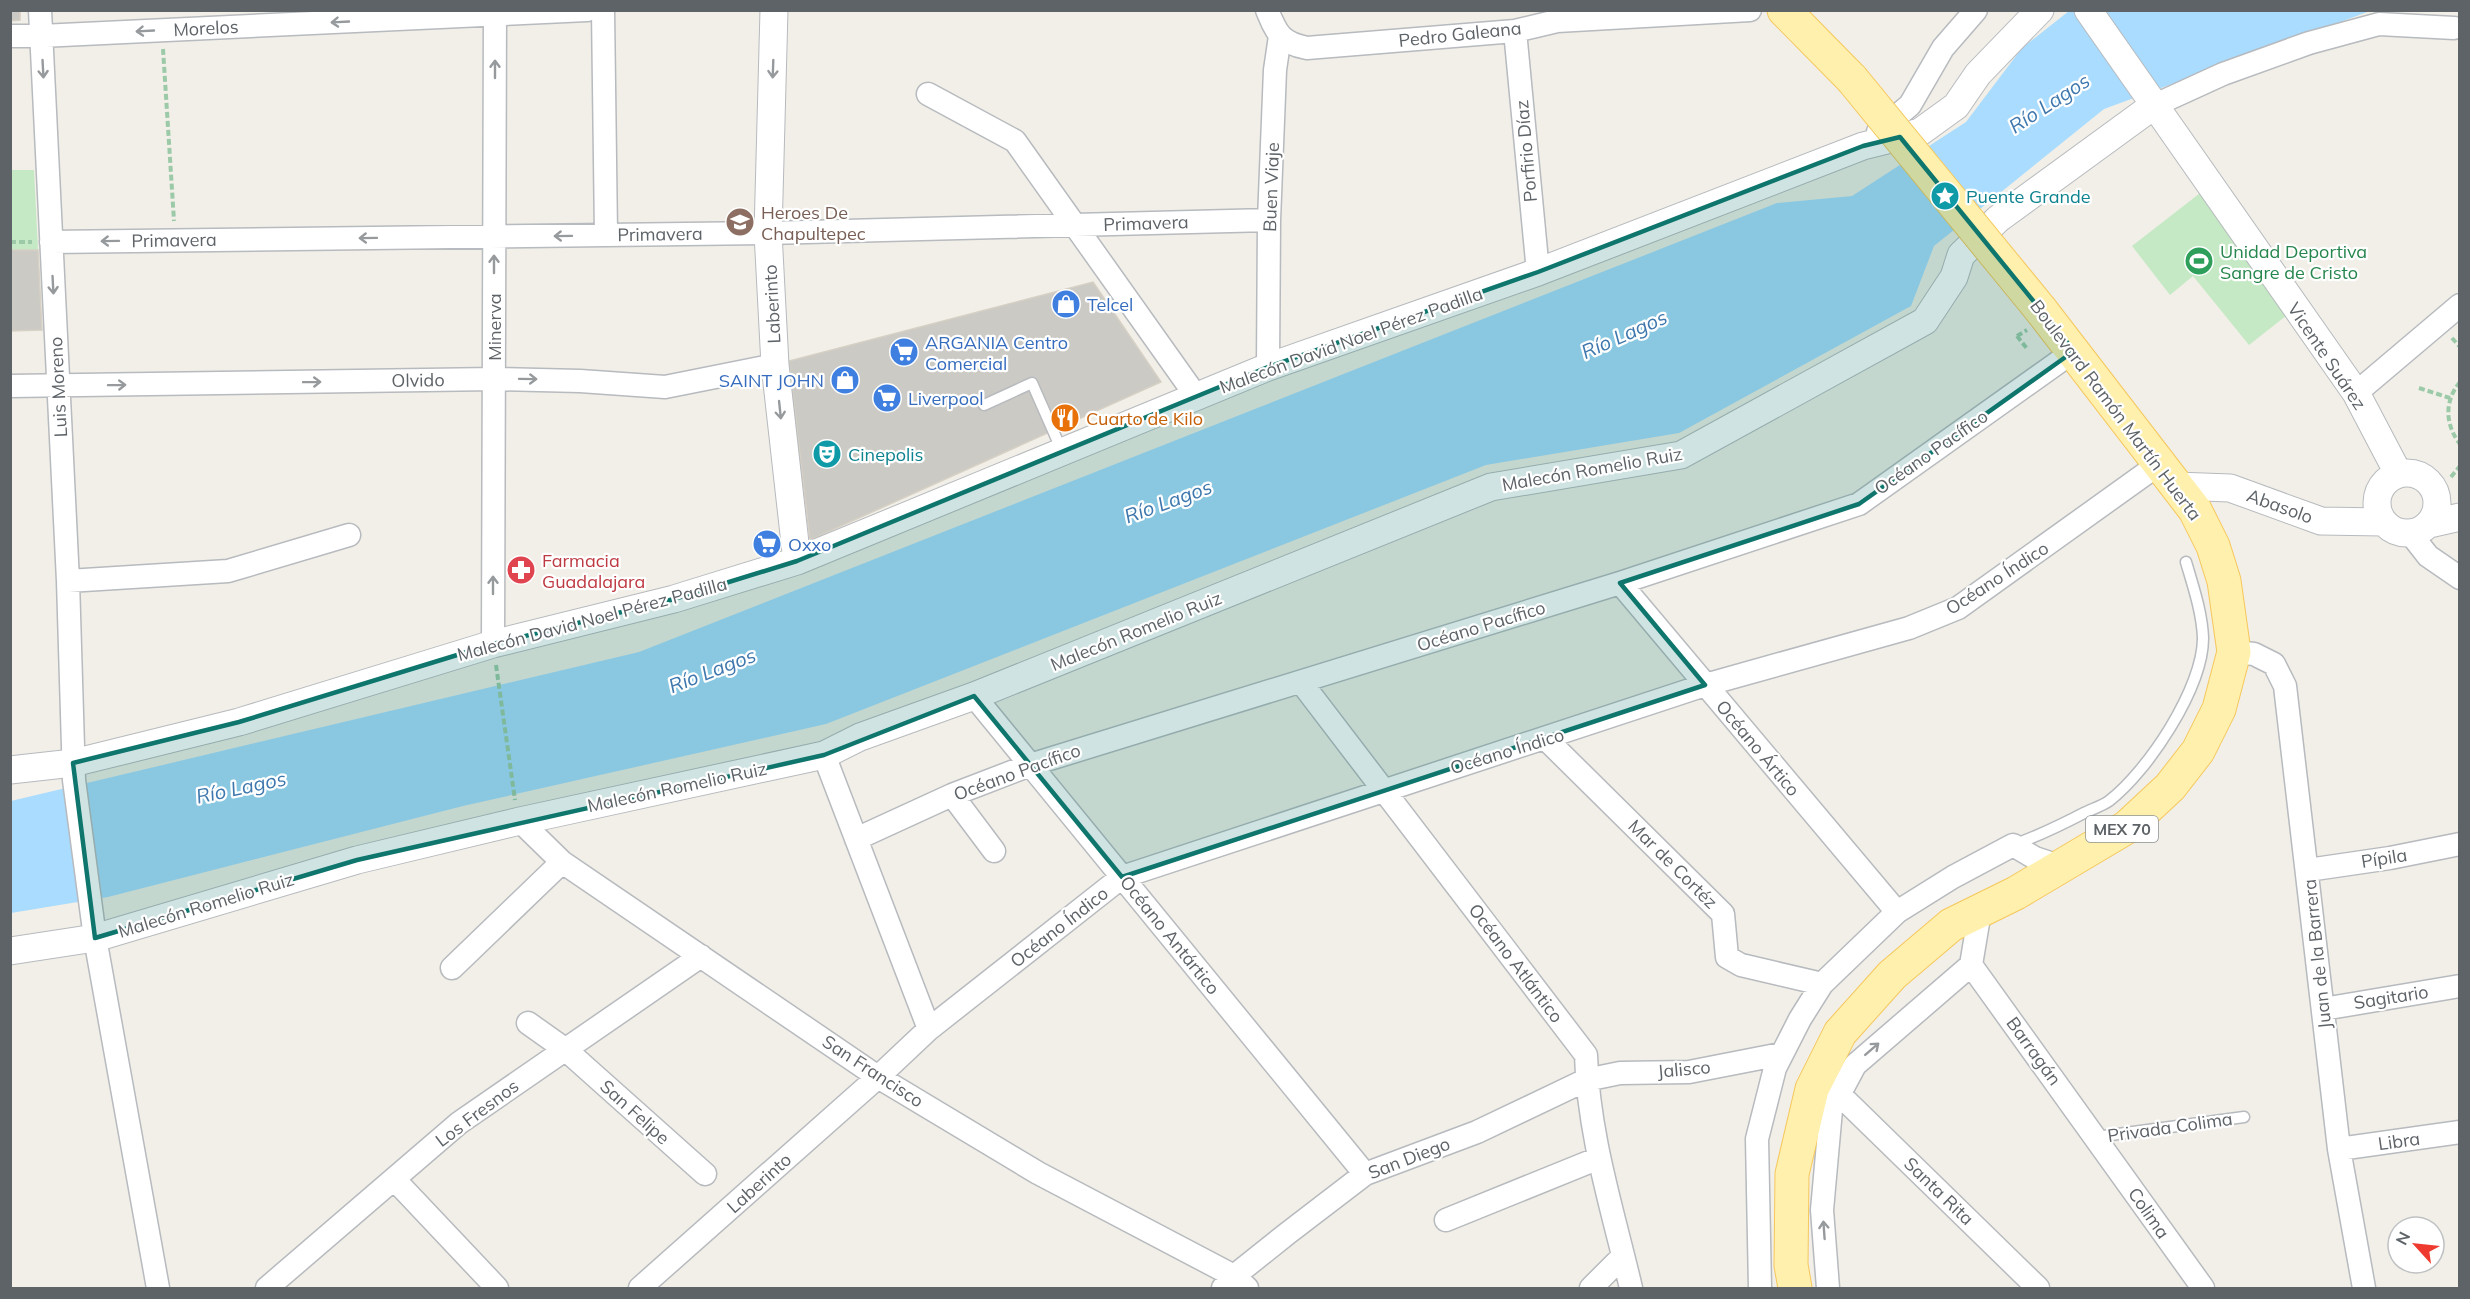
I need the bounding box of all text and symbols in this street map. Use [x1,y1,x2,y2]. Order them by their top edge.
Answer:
street label: Morelos [173,15,239,41]
street label: Pedro Galeana [1397,16,1523,52]
one-way arrow [330,17,350,28]
one-way arrow [135,26,155,37]
one-way arrow [37,58,48,78]
one-way arrow [767,58,778,78]
one-way arrow [489,60,501,80]
water label: Río Lagos [2004,68,2094,138]
street label: Porfirio Díaz [1510,99,1542,203]
street label: Buen Viaje [1258,142,1284,232]
place icon: Puente Grande [1929,180,1961,212]
place label: Puente Grande [1966,185,2091,208]
place label: Heroes De Chapultepec [761,201,866,245]
school or university icon: Heroes De Chapultepec [724,206,756,238]
street label: Primavera [1103,210,1189,236]
street label: Primavera [617,222,703,246]
street label: Primavera [131,228,217,252]
one-way arrow [553,230,573,241]
one-way arrow [358,232,378,244]
one-way arrow [100,235,120,247]
place label: Unidad Deportiva Sangre de Cristo [2220,240,2367,284]
sports icon: Unidad Deportiva Sangre de Cristo [2183,245,2215,277]
one-way arrow [488,255,500,275]
street label: Laberinto [758,264,786,344]
one-way arrow [48,274,59,294]
street label: Malecón David Noel Pérez Padilla [1216,282,1486,398]
shop icon: Telcel [1050,288,1082,320]
street label: Minerva [483,293,506,361]
place label: Telcel [1087,293,1133,316]
street label: Boulevard Ramón Martín Huerta [2025,295,2207,525]
street label: Vicente Suárez [2283,298,2371,414]
water label: Río Lagos [1577,304,1671,364]
place label: ARGANIA Centro Comercial [925,331,1068,375]
street label: Luis Moreno [44,336,72,438]
supermarket icon: ARGANIA Centro Comercial [888,336,920,368]
shop icon: SAINT JOHN [829,364,861,396]
street label: Olvido [391,368,445,392]
place label: SAINT JOHN [719,369,824,392]
one-way arrow [517,374,537,385]
one-way arrow [301,376,321,387]
one-way arrow [106,379,126,391]
supermarket icon: Liverpool [871,382,903,414]
place label: Liverpool [908,387,984,410]
one-way arrow [775,400,786,420]
restaurant icon: Cuarto de Kilo [1049,402,1081,434]
street label: Océano Pacífico [1870,404,1992,500]
place label: Cuarto de Kilo [1086,407,1203,430]
theatre icon: Cinepolis [811,438,843,470]
street label: Malecón Romelio Ruiz [1500,442,1684,496]
place label: Cinepolis [848,443,924,466]
water label: Río Lagos [1121,474,1215,528]
street label: Abasolo [2244,483,2316,529]
supermarket icon: Oxxo [751,528,783,560]
place label: Oxxo [788,533,831,556]
street label: Océano Índico [1941,536,2053,620]
place label: Farmacia Guadalajara [542,549,645,593]
pharmacy icon: Farmacia Guadalajara [505,554,537,586]
street label: Malecón David Noel Pérez Padilla [455,572,729,666]
one-way arrow [487,576,499,596]
street label: Malecón Romelio Ruiz [1047,586,1225,676]
street label: Océano Pacífico [1414,596,1548,656]
water label: Río Lagos [665,642,759,698]
street label: Océano Ártico [1711,695,1805,801]
street label: Océano Índico [1447,723,1567,779]
street label: Océano Pacífico [950,738,1084,806]
street label: Malecón Romelio Ruiz [585,757,769,817]
water label: Río Lagos [194,765,288,809]
street label: Mar de Cortéz [1623,814,1723,914]
road number: MEX 70 [2086,816,2158,842]
street label: Pípila [2359,843,2409,873]
street label: Malecón Romelio Ruiz [115,867,297,943]
street label: Océano Antártico [1115,871,1225,999]
street label: Juan de la Barrera [2298,878,2336,1030]
street label: Océano Índico [1005,882,1113,972]
street label: Océano Atlántico [1464,899,1568,1027]
street label: Sagitario [2352,980,2430,1014]
street label: Barragán [2001,1012,2067,1090]
street label: San Francisco [818,1030,928,1112]
one-way arrow [1864,1043,1880,1056]
street label: Jalisco [1656,1055,1712,1083]
street label: Los Fresnos [431,1074,523,1152]
street label: San Felipe [595,1075,675,1149]
street label: Privada Colima [2106,1107,2234,1147]
street label: Libra [2377,1127,2421,1155]
street label: San Diego [1365,1132,1453,1184]
street label: Laberinto [722,1148,796,1218]
street label: Santa Rita [1899,1152,1979,1230]
street label: Colima [2123,1183,2175,1243]
north arrow [2386,1215,2446,1275]
one-way arrow [1818,1221,1829,1241]
text: N [2391,1228,2414,1248]

